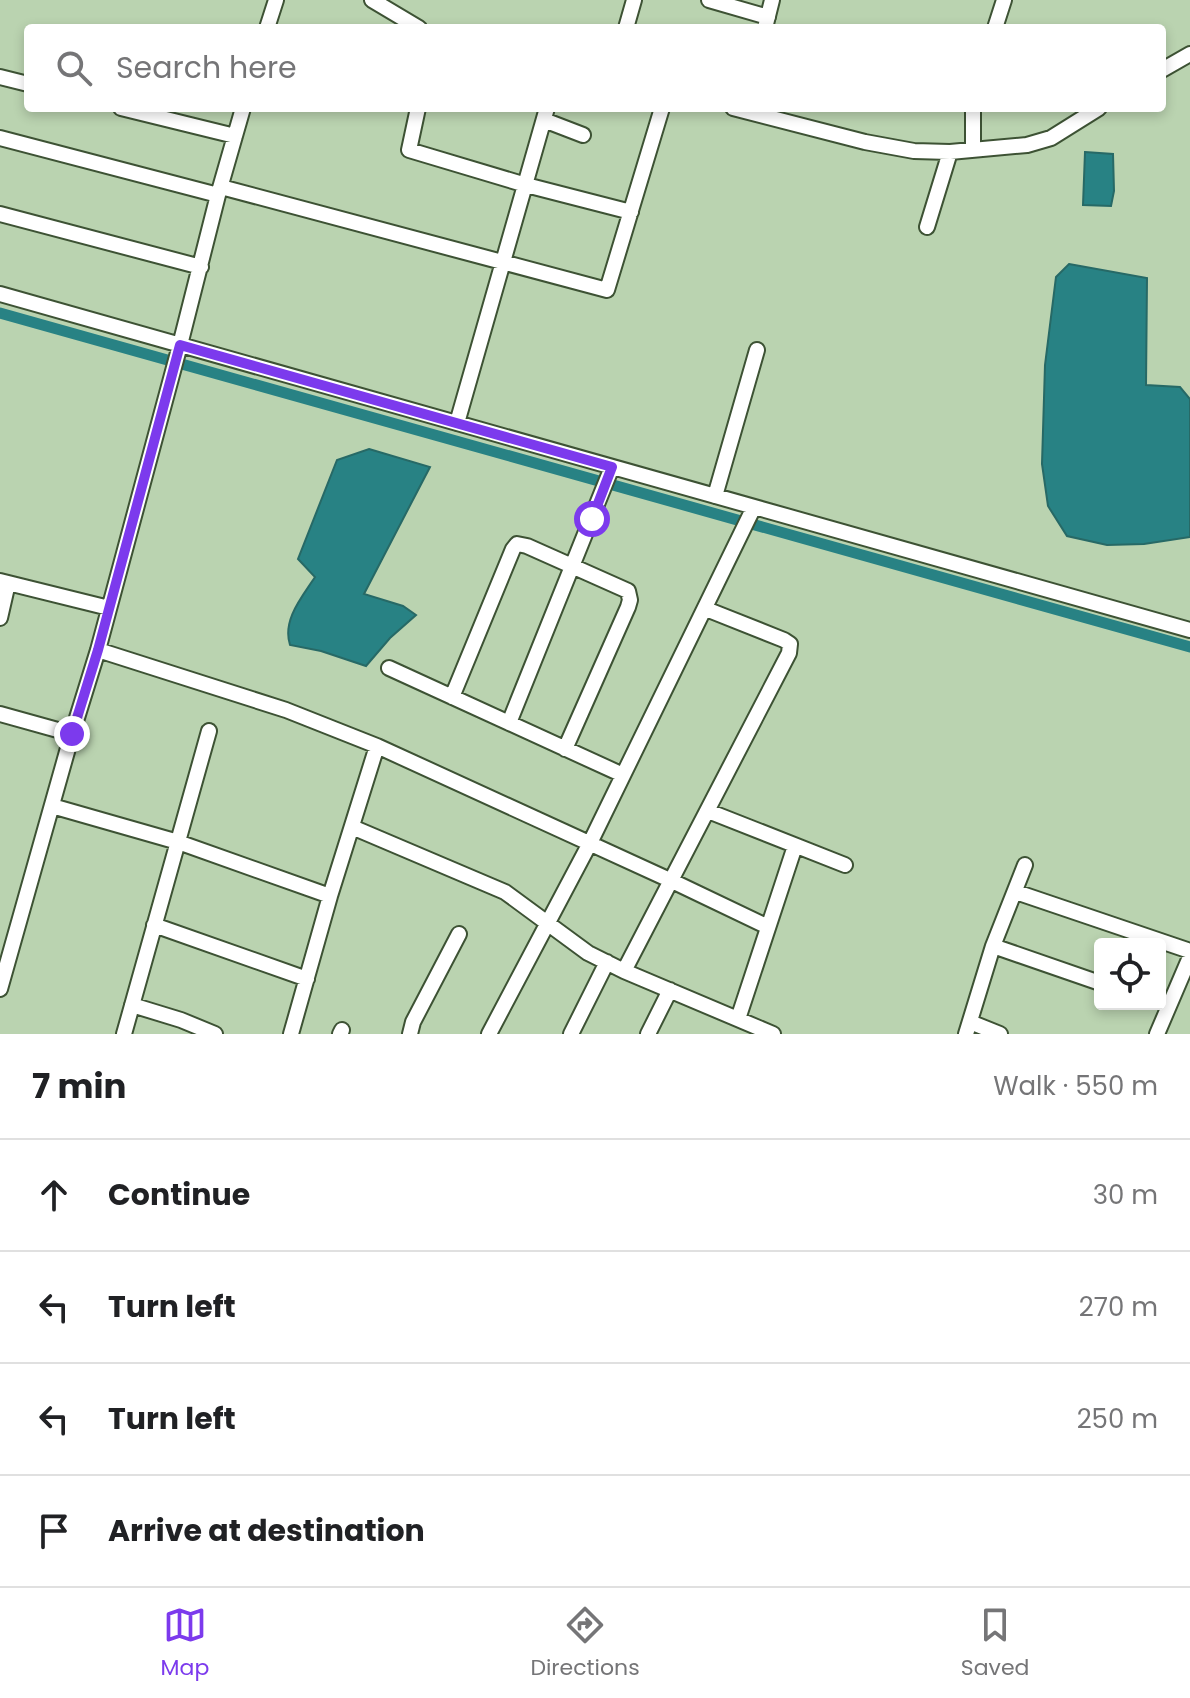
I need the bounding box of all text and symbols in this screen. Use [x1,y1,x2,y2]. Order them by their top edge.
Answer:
search box [24,24,1166,112]
icon: search [52,46,96,90]
text: Search here [116,46,297,89]
route start [574,501,610,537]
route end [54,716,90,752]
map controls [1094,938,1166,1010]
button: locate [1094,938,1166,1010]
text: 7 min [32,1062,126,1110]
text: Walk · 550 m [993,1068,1158,1104]
icon: ahead [32,1173,76,1217]
text: Continue [108,1173,250,1216]
text: 30 m [1093,1177,1158,1213]
icon: left [32,1285,76,1329]
text: Turn left [108,1285,236,1328]
text: 270 m [1079,1289,1158,1325]
icon: left [32,1397,76,1441]
text: Turn left [108,1397,236,1440]
text: 250 m [1077,1401,1158,1437]
icon: arrive [32,1509,76,1553]
text: Arrive at destination [108,1509,425,1552]
tab: Map [161,1603,209,1684]
tab: Directions [530,1603,640,1684]
tab: Saved [961,1603,1029,1684]

